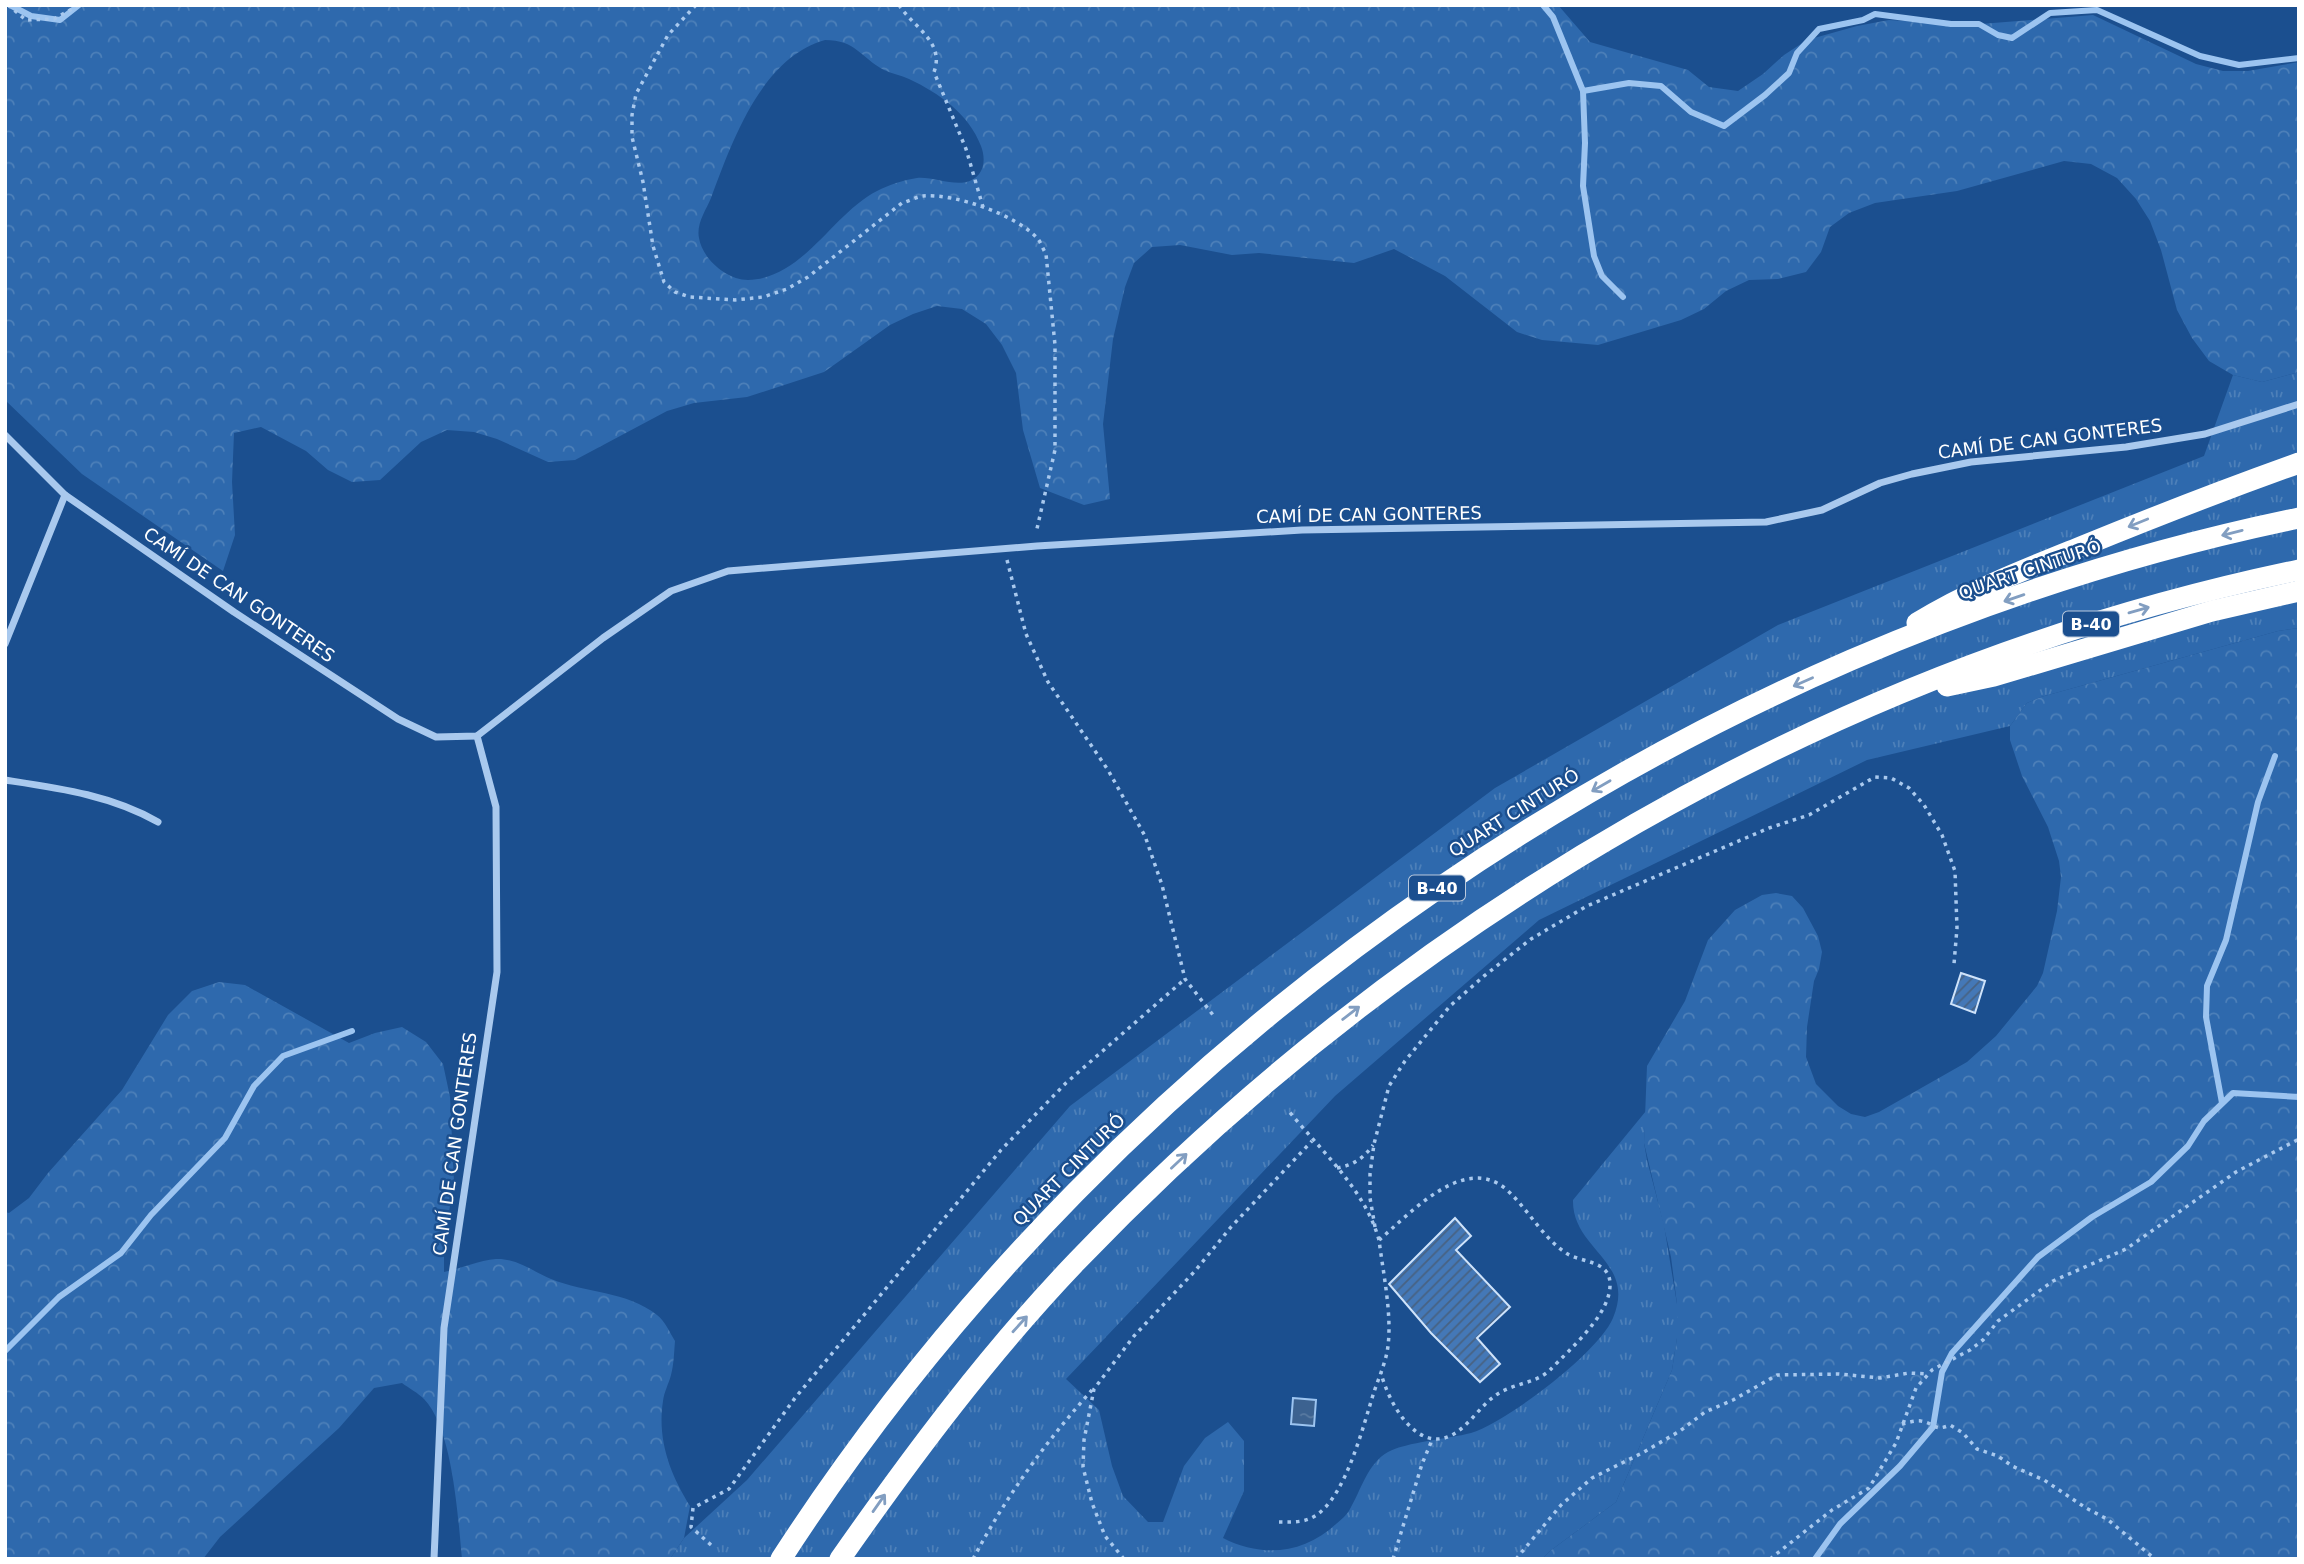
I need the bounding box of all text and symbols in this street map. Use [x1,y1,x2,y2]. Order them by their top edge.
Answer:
street label: CAMÍ DE CAN GONTERES [1937,414,2163,463]
street label: CAMÍ DE CAN GONTERES [1256,502,1482,527]
one-way arrow [2128,518,2149,531]
street label: CAMÍ DE CAN GONTERES [140,523,339,666]
one-way arrow [2221,527,2244,540]
street label: QUART CINTURÓ [1956,535,2104,604]
one-way arrow [2004,593,2026,605]
one-way arrow [2128,602,2150,615]
road number: B-40 [2063,611,2119,636]
one-way arrow [1793,676,1814,689]
street label: QUART CINTURÓ [1445,764,1583,861]
one-way arrow [1591,779,1611,793]
road number: B-40 [1409,876,1465,900]
one-way arrow [1342,1006,1360,1021]
street label: CAMÍ DE CAN GONTERES [428,1031,481,1257]
street label: QUART CINTURÓ [1008,1109,1129,1230]
one-way arrow [1169,1153,1187,1169]
one-way arrow [1012,1315,1028,1333]
one-way arrow [872,1494,886,1513]

